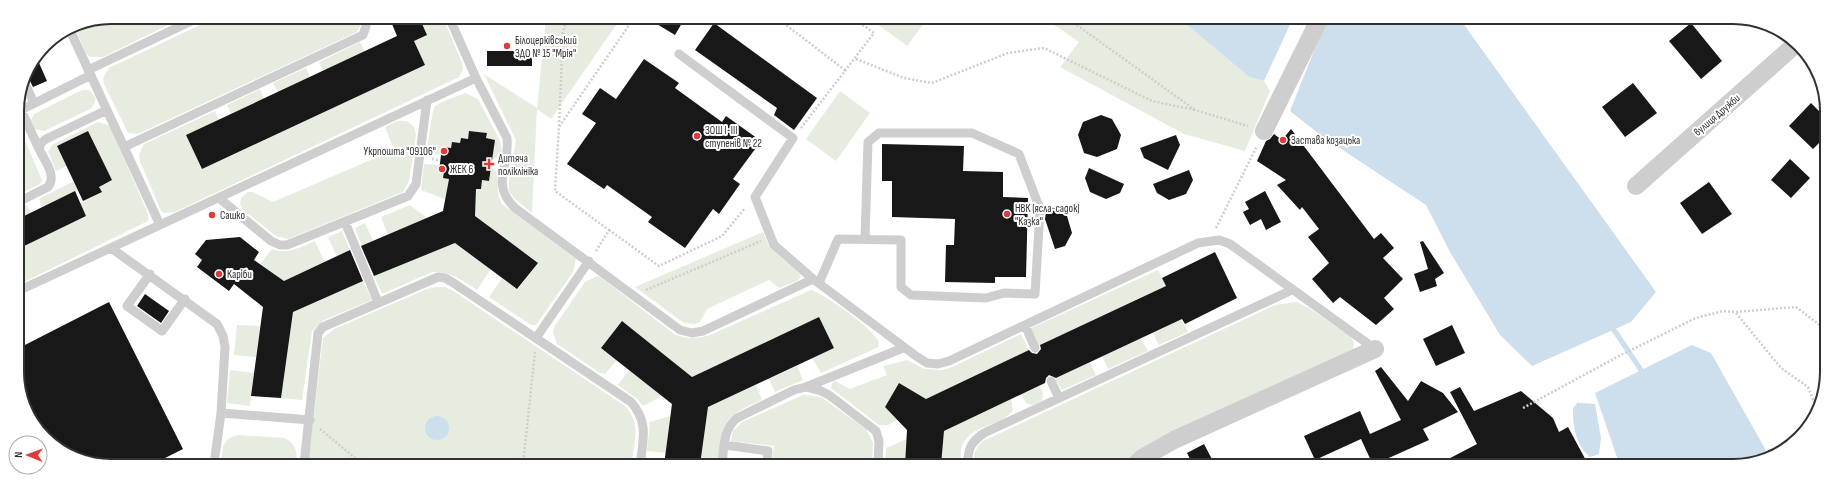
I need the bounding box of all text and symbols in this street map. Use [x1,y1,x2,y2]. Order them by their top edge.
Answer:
place label: Білоцерківський ЗДО № 15 "Мрія" [515,34,577,60]
marker: Білоцерківський ЗДО № 15 "Мрія" [502,41,512,51]
street label: вулиця Дружби [1691,91,1743,139]
place label: ЗОШ І-ІІІ ступенів № 22 [705,124,762,150]
marker: ЗОШ І-ІІІ ступенів № 22 [692,131,702,141]
place label: Застава козацька [1291,134,1360,147]
marker: Застава козацька [1278,135,1288,145]
place label: Укрпошта "09106" [364,145,436,158]
marker: Укрпошта "09106" [439,146,449,156]
place label: Дитяча поліклініка [498,152,538,178]
marker: Дитяча поліклініка [483,158,495,170]
place label: ЖЕК 6 [450,163,473,176]
marker: ЖЕК 6 [437,164,447,174]
place label: НВК (ясла-садок) "Казка" [1015,202,1080,228]
place label: Сашко [220,209,245,222]
marker: НВК (ясла-садок) "Казка" [1002,209,1012,219]
marker: Сашко [207,210,217,220]
place label: Каріби [227,268,252,281]
marker: Каріби [214,269,224,279]
north arrow [8,435,48,475]
text: N [12,452,25,458]

